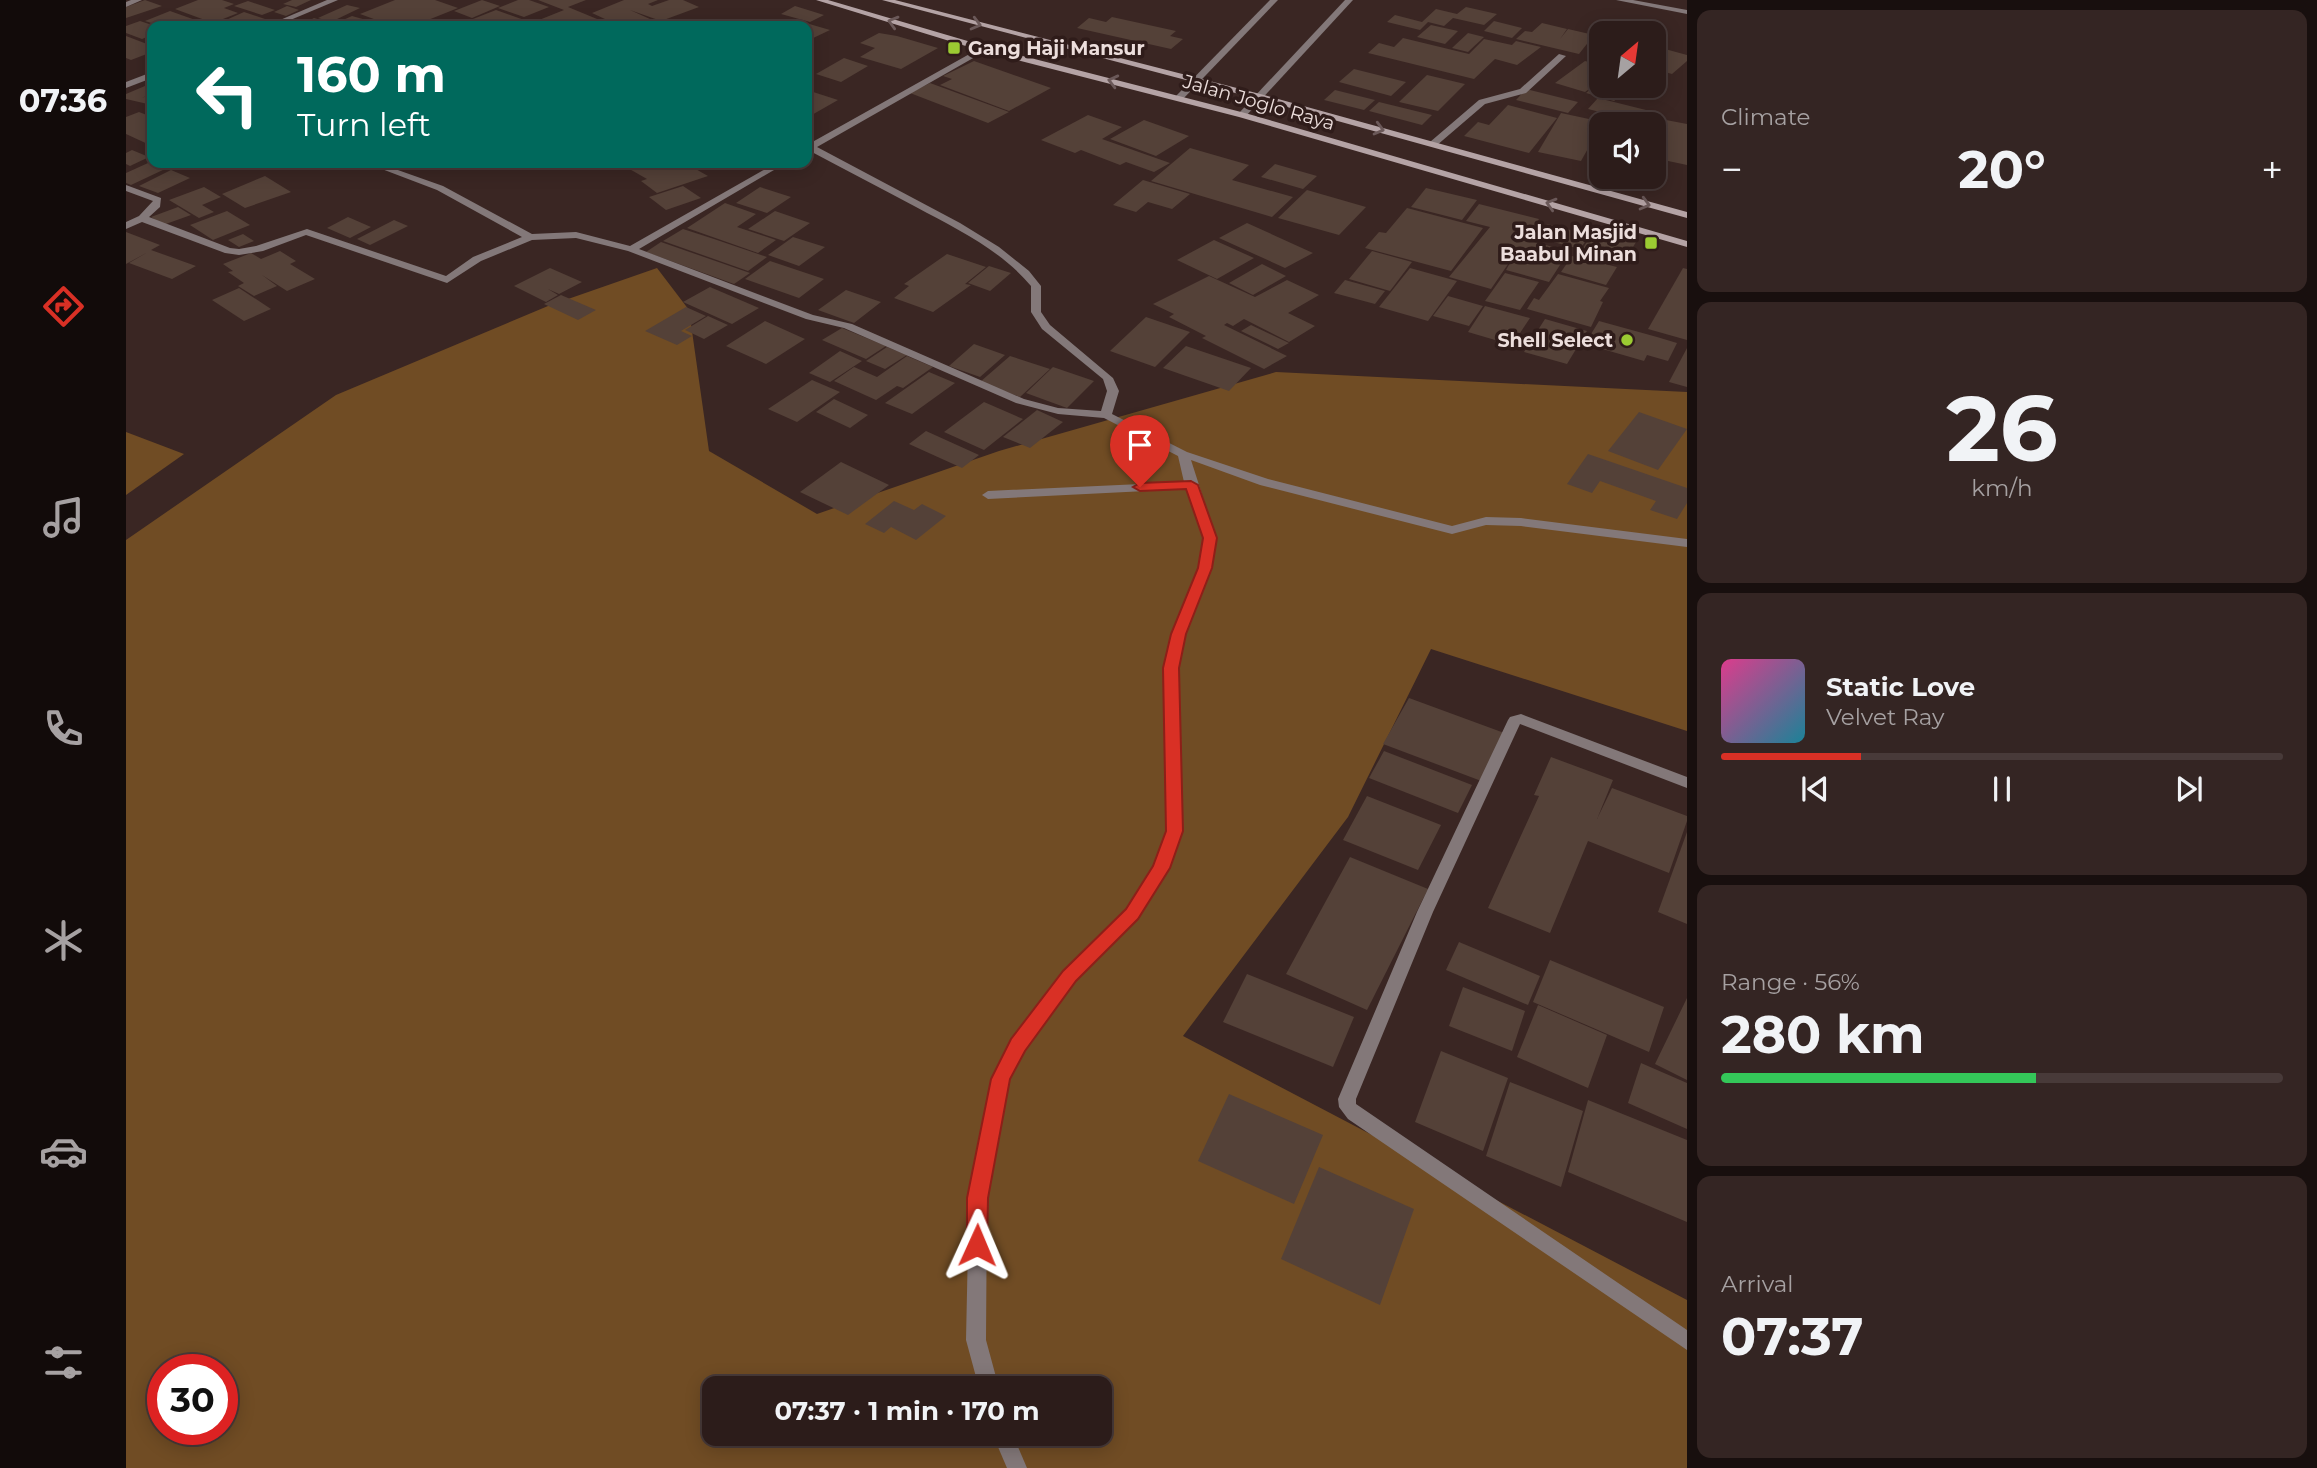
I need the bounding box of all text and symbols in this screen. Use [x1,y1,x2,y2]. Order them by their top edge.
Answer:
one-way arrow [887,15,899,30]
one-way arrow [970,16,982,30]
north arrow [1589,21,1666,98]
map controls [1589,21,1666,189]
place label: Gang Haji Mansur [968,37,1145,60]
marker: Gang Haji Mansur [946,40,962,56]
text: 160 m [297,45,446,104]
icon: left [182,49,273,140]
street label: Jalan Joglo Raya [1179,70,1337,135]
one-way arrow [1107,75,1119,89]
text: 07:36 [19,81,107,120]
text: Climate [1721,103,1810,131]
text: Turn left [297,105,431,144]
button: sound [1589,112,1666,189]
one-way arrow [1372,121,1384,136]
text: 20° [1958,138,2046,201]
text: − [1721,146,1743,193]
text: + [2261,146,2283,193]
one-way arrow [1639,196,1651,210]
one-way arrow [1545,198,1557,213]
place label: Jalan Masjid Baabul Minan [1500,221,1637,266]
marker: Jalan Masjid Baabul Minan [1643,235,1659,251]
icon: directions [39,282,88,331]
place label: Shell Select [1497,329,1613,352]
marker: Shell Select [1619,332,1635,348]
text: 26 [1946,373,2058,484]
pin [1110,415,1170,487]
icon: arrive [1121,426,1159,464]
text: km/h [1971,474,2033,502]
icon: music [39,493,88,542]
text: Static Love [1826,671,1975,703]
text: Velvet Ray [1826,703,1944,731]
icon: phone [39,704,88,753]
icon: previous [1796,770,1834,808]
icon: pause [1983,770,2021,808]
icon: next [2170,770,2208,808]
icon: climate [39,916,88,965]
text: Range · 56% [1721,968,1860,996]
text: 280 km [1721,1003,1924,1066]
icon: car [39,1127,88,1176]
position arrow [940,1208,1014,1282]
text: Arrival [1721,1270,1794,1298]
text: 07:37 [1721,1305,1864,1368]
icon: filters [39,1338,88,1387]
speed limit sign: 30 [147,1354,238,1445]
text: 07:37 · 1 min · 170 m [774,1395,1040,1427]

